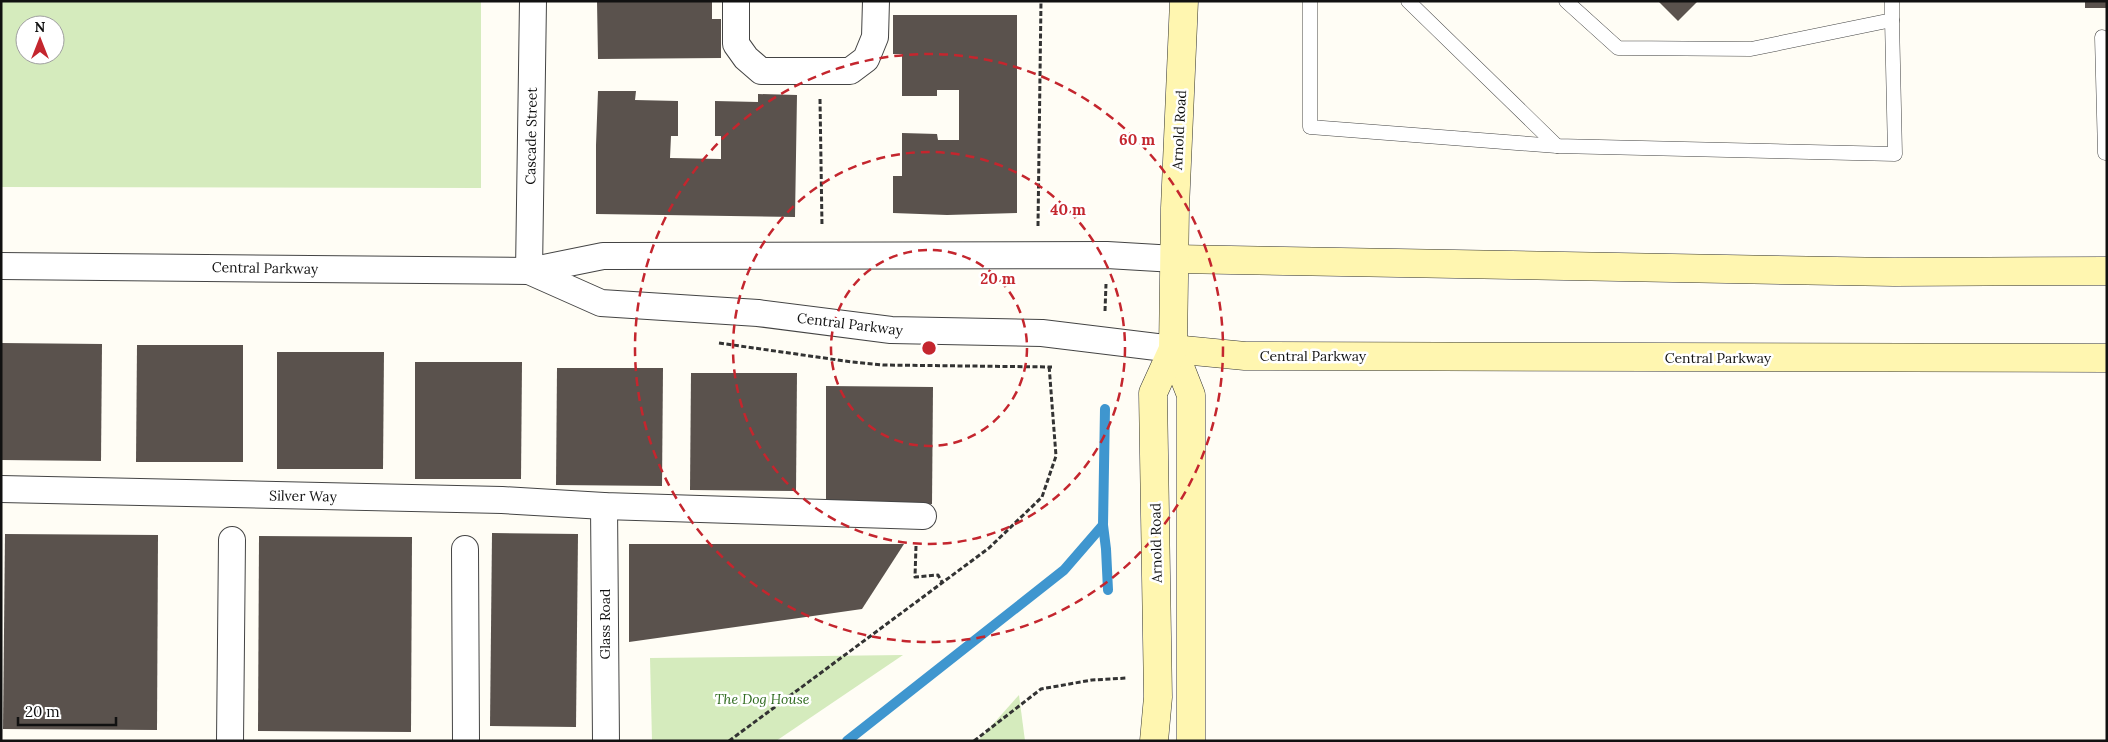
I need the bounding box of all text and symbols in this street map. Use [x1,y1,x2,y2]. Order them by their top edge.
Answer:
north arrow [15,15,65,65]
text: N [35,18,46,36]
street label: Cascade Street [521,87,541,185]
street label: Arnold Road [1168,90,1190,171]
text: 60 m [1119,130,1155,149]
text: 40 m [1050,200,1086,219]
street label: Central Parkway [212,258,319,278]
text: 20 m [980,269,1016,288]
street label: Central Parkway [796,309,905,339]
centre of rings [920,339,938,357]
street label: Central Parkway [1260,347,1367,365]
street label: Central Parkway [1665,349,1772,367]
street label: Silver Way [269,486,338,506]
street label: Arnold Road [1146,503,1166,584]
street label: Glass Road [596,589,614,659]
park label: The Dog House [715,690,810,708]
scale bar [18,694,115,726]
text: 20 m [25,702,60,721]

